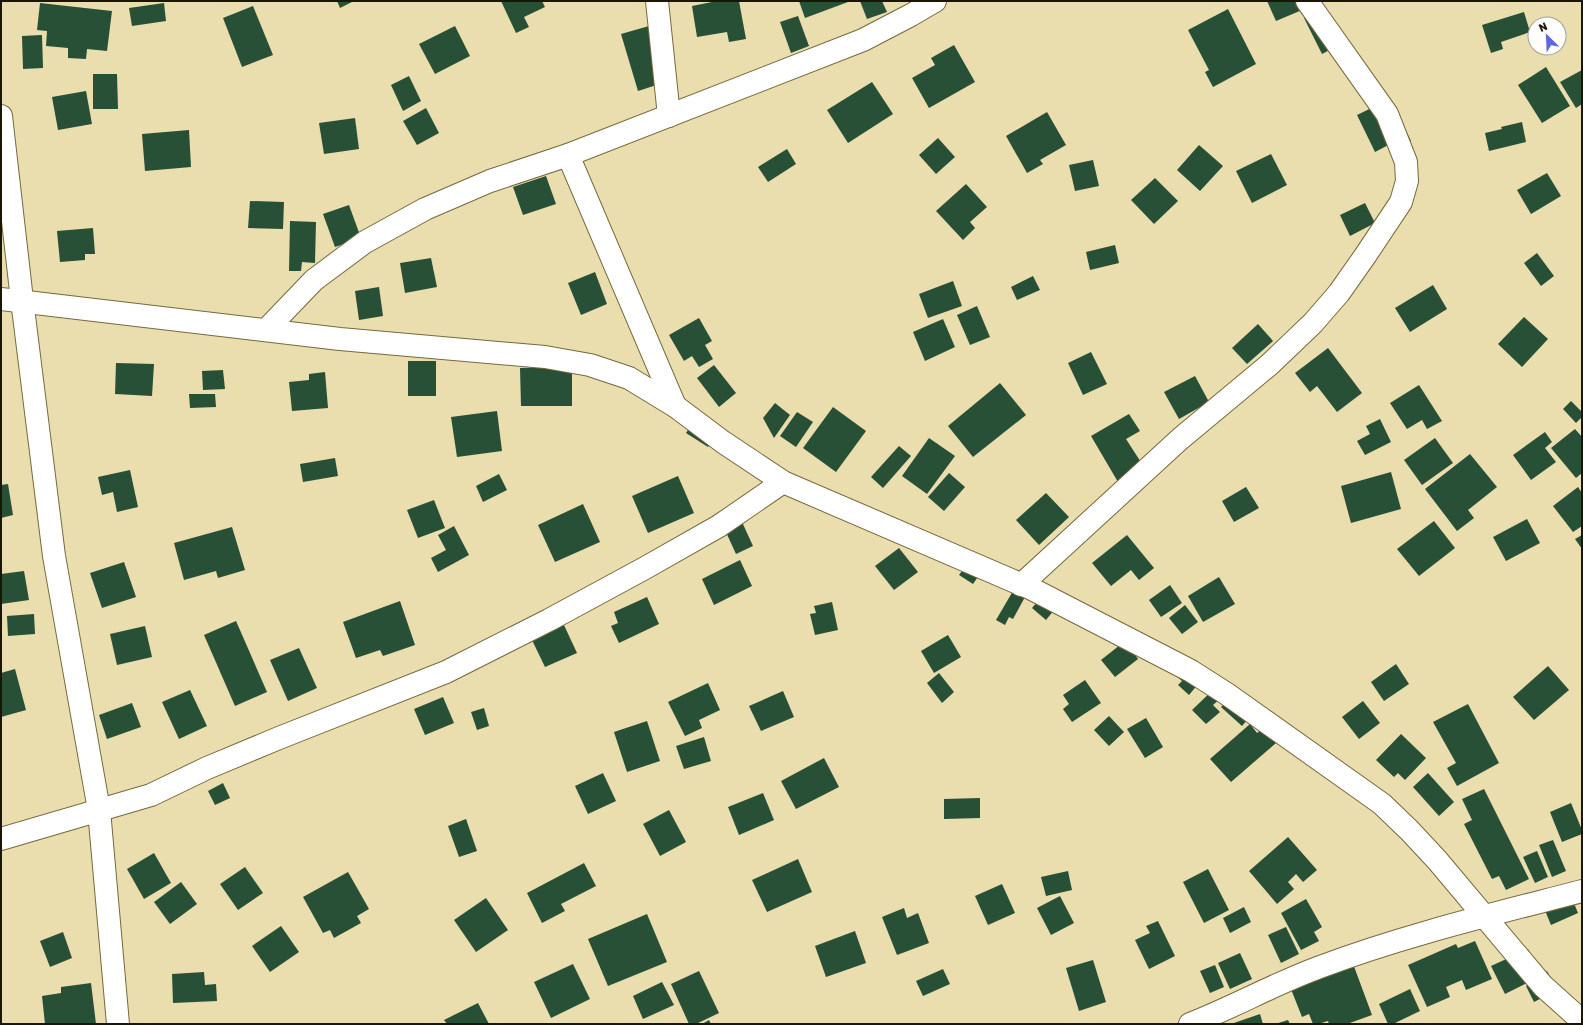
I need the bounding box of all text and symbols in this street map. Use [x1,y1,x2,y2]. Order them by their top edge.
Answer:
north arrow [1527,16,1567,56]
text: N [1537,20,1549,35]

